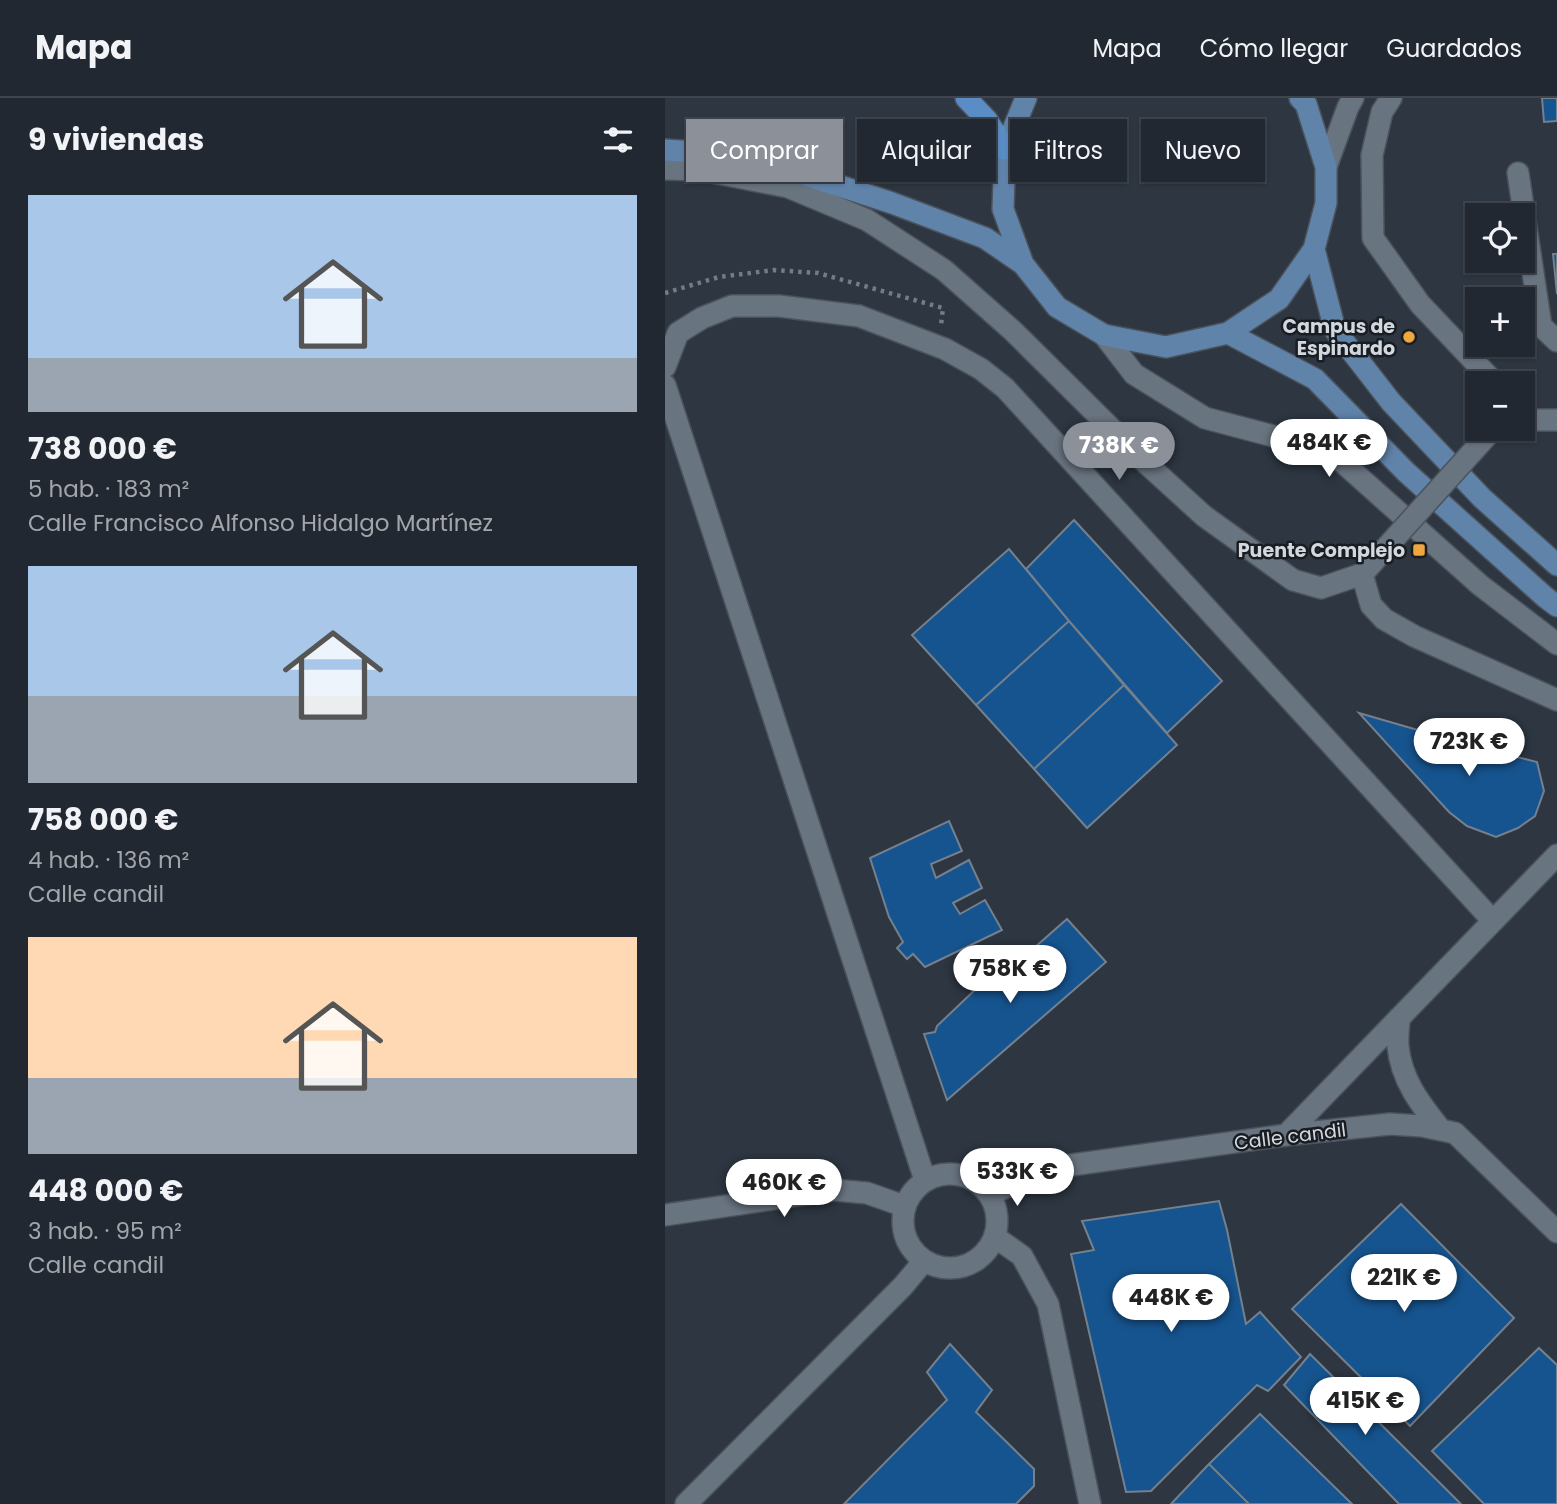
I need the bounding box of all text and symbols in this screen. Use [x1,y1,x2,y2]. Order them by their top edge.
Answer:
text: Mapa [35,24,133,71]
text: Mapa [1092,32,1162,65]
text: Cómo llegar [1200,32,1348,65]
text: Guardados [1386,32,1522,65]
text: 9 viviendas [28,118,204,161]
chip: Comprar [686,119,843,182]
chip: Alquilar [857,119,996,182]
chip: Filtros [1010,119,1127,182]
chip: Nuevo [1141,119,1265,182]
icon: filters [599,121,637,159]
map controls [1465,203,1535,441]
button: locate [1465,203,1535,273]
icon: home [270,241,396,367]
button: + [1465,287,1535,357]
place label: Campus de Espinardo [1283,313,1395,362]
marker: Campus de Espinardo [1401,329,1417,345]
button: − [1465,371,1535,441]
pin: 484K € [1272,420,1386,479]
pin: 738K € [1062,422,1176,482]
text: 484K € [1286,426,1372,458]
text: 738 000 € [28,427,177,470]
text: 738K € [1079,429,1159,461]
text: 5 hab. · 183 m² [28,473,189,505]
text: Calle Francisco Alfonso Hidalgo Martínez [28,507,493,539]
place label: Puente Complejo [1238,537,1405,564]
marker: Puente Complejo [1411,542,1427,558]
icon: home [270,612,396,738]
pin: 723K € [1412,718,1526,778]
text: 723K € [1430,725,1508,757]
text: 758 000 € [28,798,178,841]
text: 4 hab. · 136 m² [28,844,189,876]
text: Calle candil [28,878,164,910]
pin: 758K € [953,946,1067,1005]
text: 758K € [969,952,1051,984]
icon: home [270,983,396,1109]
street label: Calle candil [1233,1116,1348,1157]
pin: 533K € [960,1148,1074,1208]
text: 533K € [976,1155,1058,1187]
pin: 460K € [727,1160,841,1219]
text: 460K € [742,1166,826,1198]
text: 448 000 € [28,1169,183,1212]
text: 3 hab. · 95 m² [28,1215,182,1247]
text: Calle candil [28,1249,164,1281]
pin: 221K € [1347,1254,1461,1314]
text: 221K € [1367,1261,1441,1293]
pin: 448K € [1114,1274,1228,1334]
text: 448K € [1128,1281,1214,1313]
pin: 415K € [1308,1378,1422,1437]
text: 415K € [1326,1384,1404,1416]

